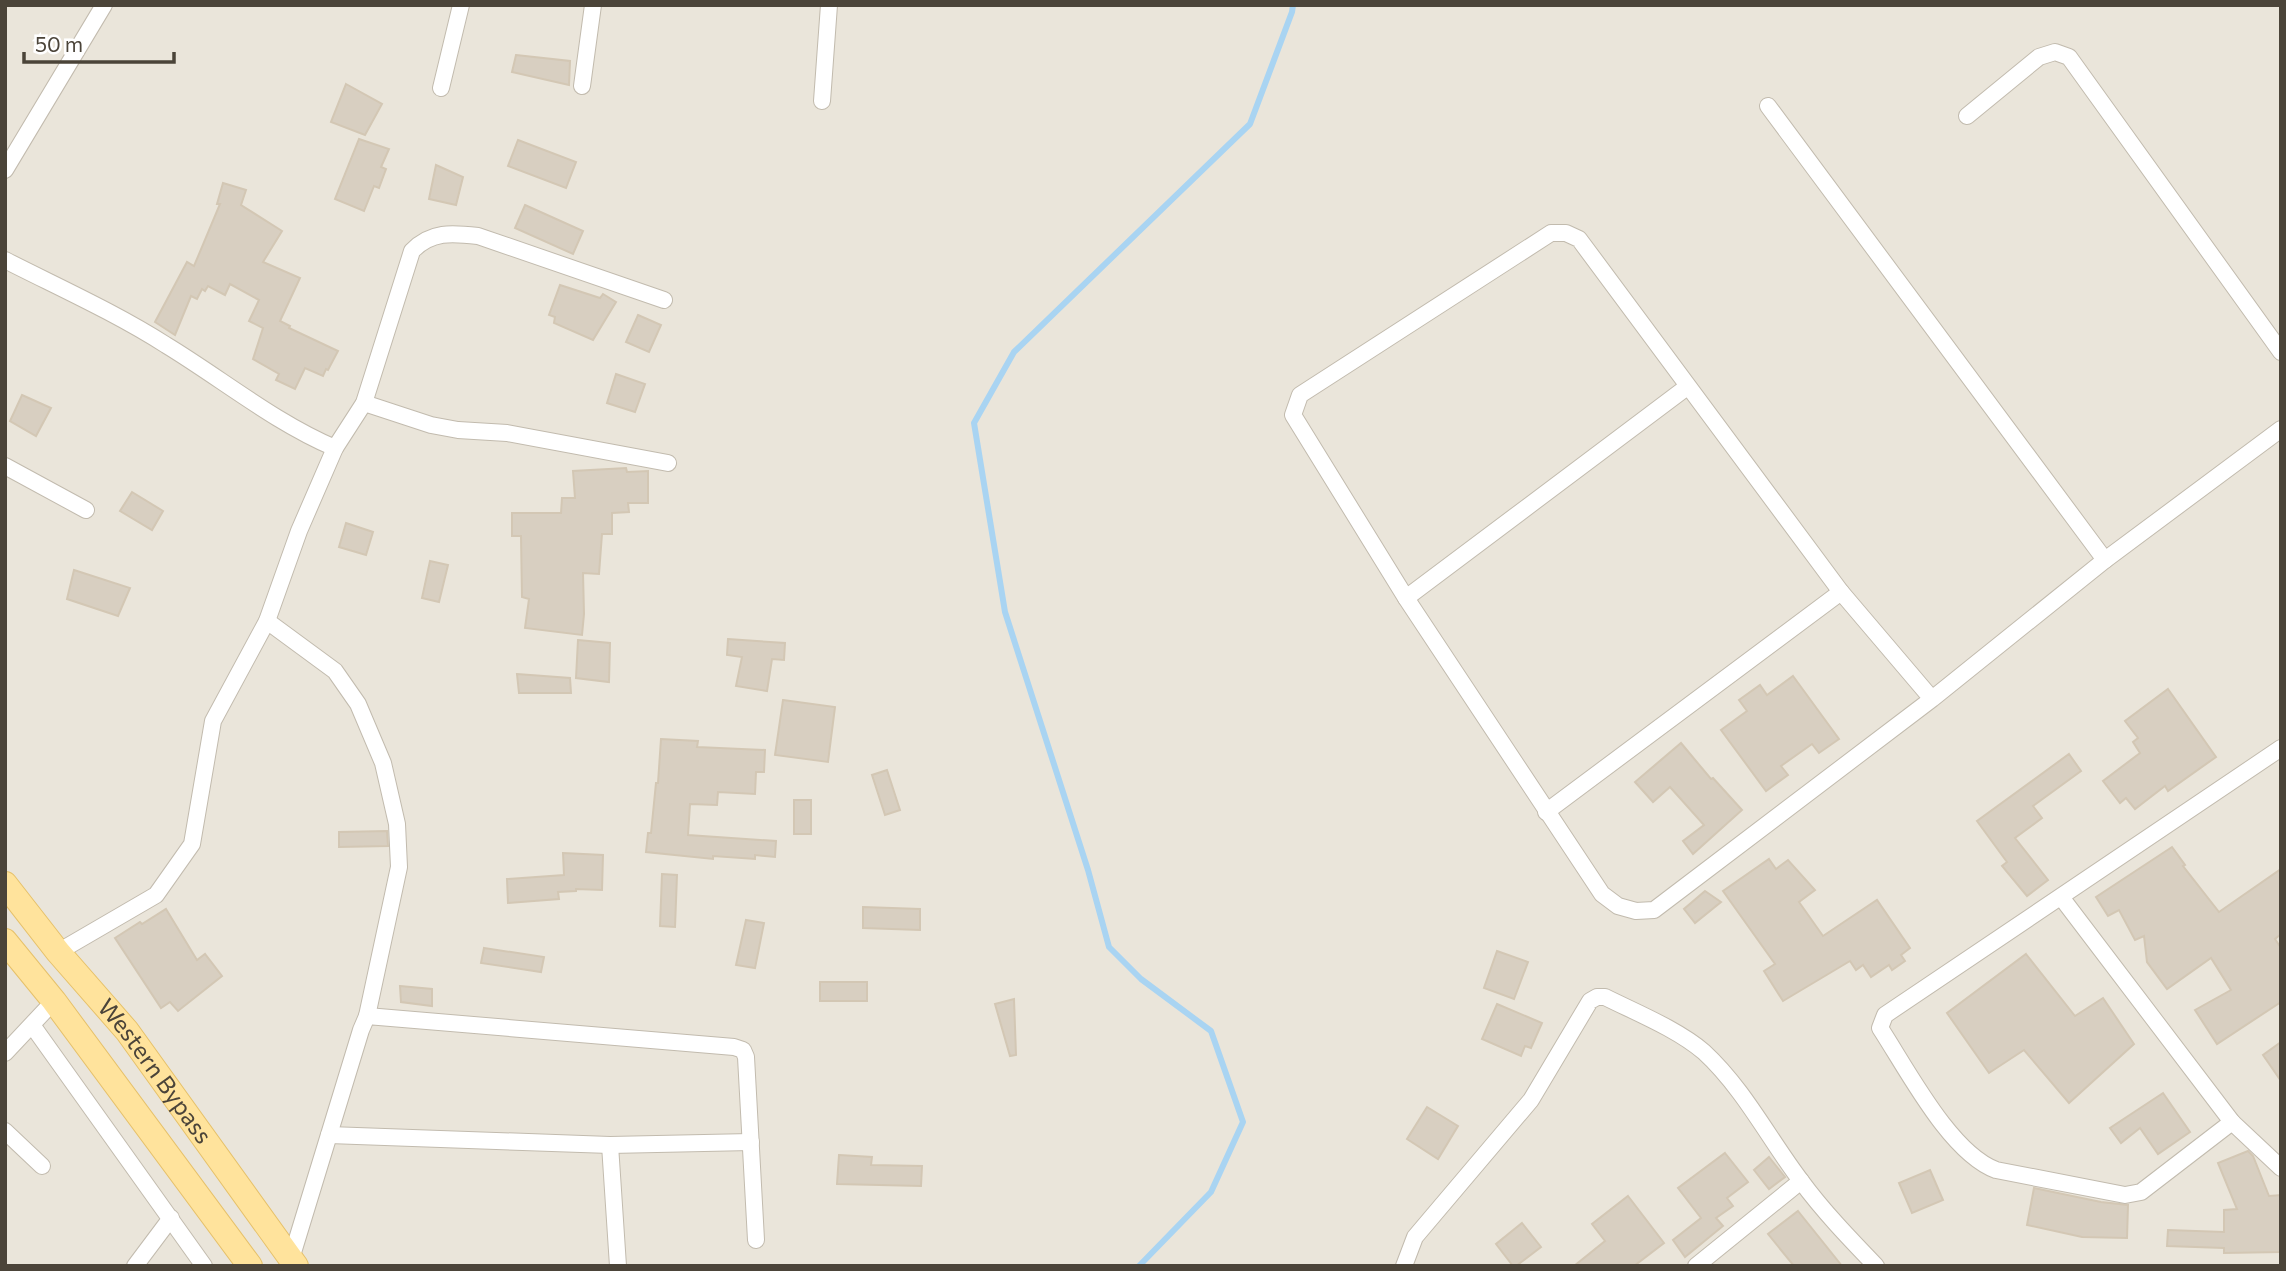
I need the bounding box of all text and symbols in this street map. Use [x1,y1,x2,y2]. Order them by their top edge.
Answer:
scale bar [24,21,175,65]
text: 50 m [35,31,83,56]
street label: Western Bypass [92,992,219,1149]

